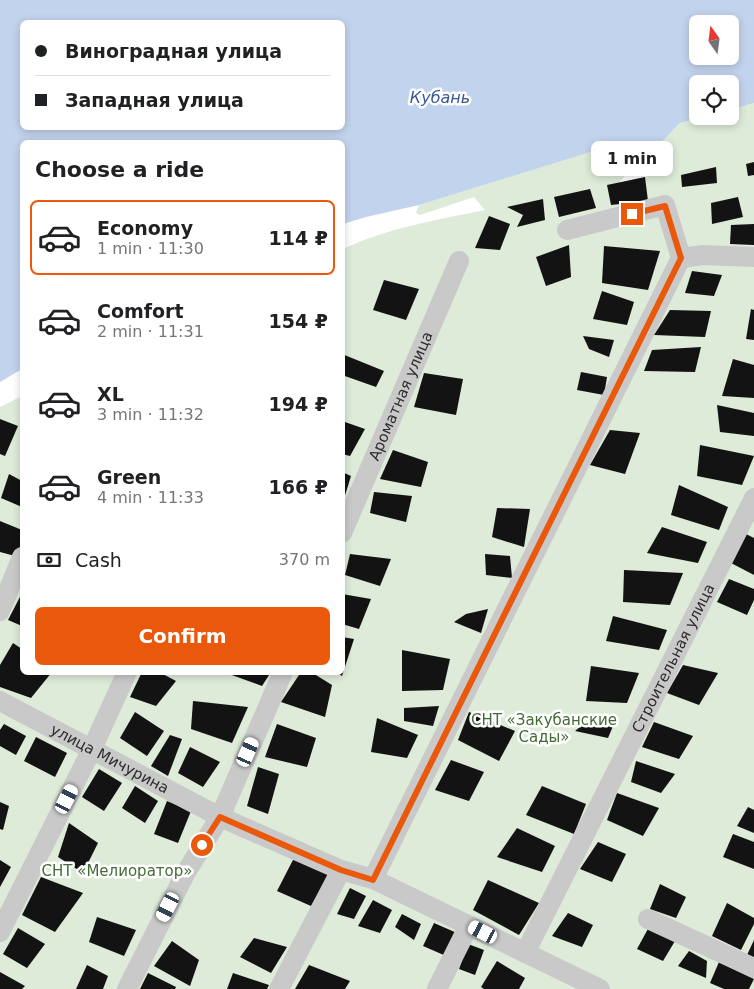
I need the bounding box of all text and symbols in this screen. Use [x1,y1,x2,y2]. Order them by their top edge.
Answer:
north arrow [689,15,739,65]
map controls [689,15,739,125]
text: Виноградная улица [65,40,282,62]
button: locate [689,75,739,125]
water label: Кубань [410,88,470,107]
text: Западная улица [65,89,244,111]
callout: 1 min [591,142,673,176]
text: 1 min [607,149,657,168]
text: Choose a ride [35,157,204,182]
route end [621,203,643,225]
icon: car [37,215,82,260]
text: Economy [97,217,193,239]
text: 114 ₽ [269,227,328,249]
text: 1 min · 11:30 [97,239,204,258]
icon: car [37,298,82,343]
text: Comfort [97,300,184,322]
text: 154 ₽ [269,310,328,332]
text: 2 min · 11:31 [97,322,204,341]
street label: Ароматная улица [365,329,437,463]
icon: car [37,381,82,426]
text: XL [97,383,124,405]
text: 194 ₽ [269,393,328,415]
text: 3 min · 11:32 [97,405,204,424]
icon: car [37,464,82,509]
text: Green [97,466,161,488]
text: 166 ₽ [269,476,328,498]
text: 4 min · 11:33 [97,488,204,507]
icon: cash [35,546,63,574]
text: Cash [75,549,122,571]
text: 370 m [279,550,330,569]
street label: Строительная улица [628,581,718,736]
button: Confirm [35,607,330,665]
park label: СНТ «Закубанские Сады» [471,711,617,746]
street label: улица Мичурина [47,720,172,797]
car [235,735,260,769]
car [53,782,80,816]
route start [191,834,213,856]
park label: СНТ «Мелиоратор» [42,862,192,880]
car [154,890,181,924]
car [466,919,499,945]

